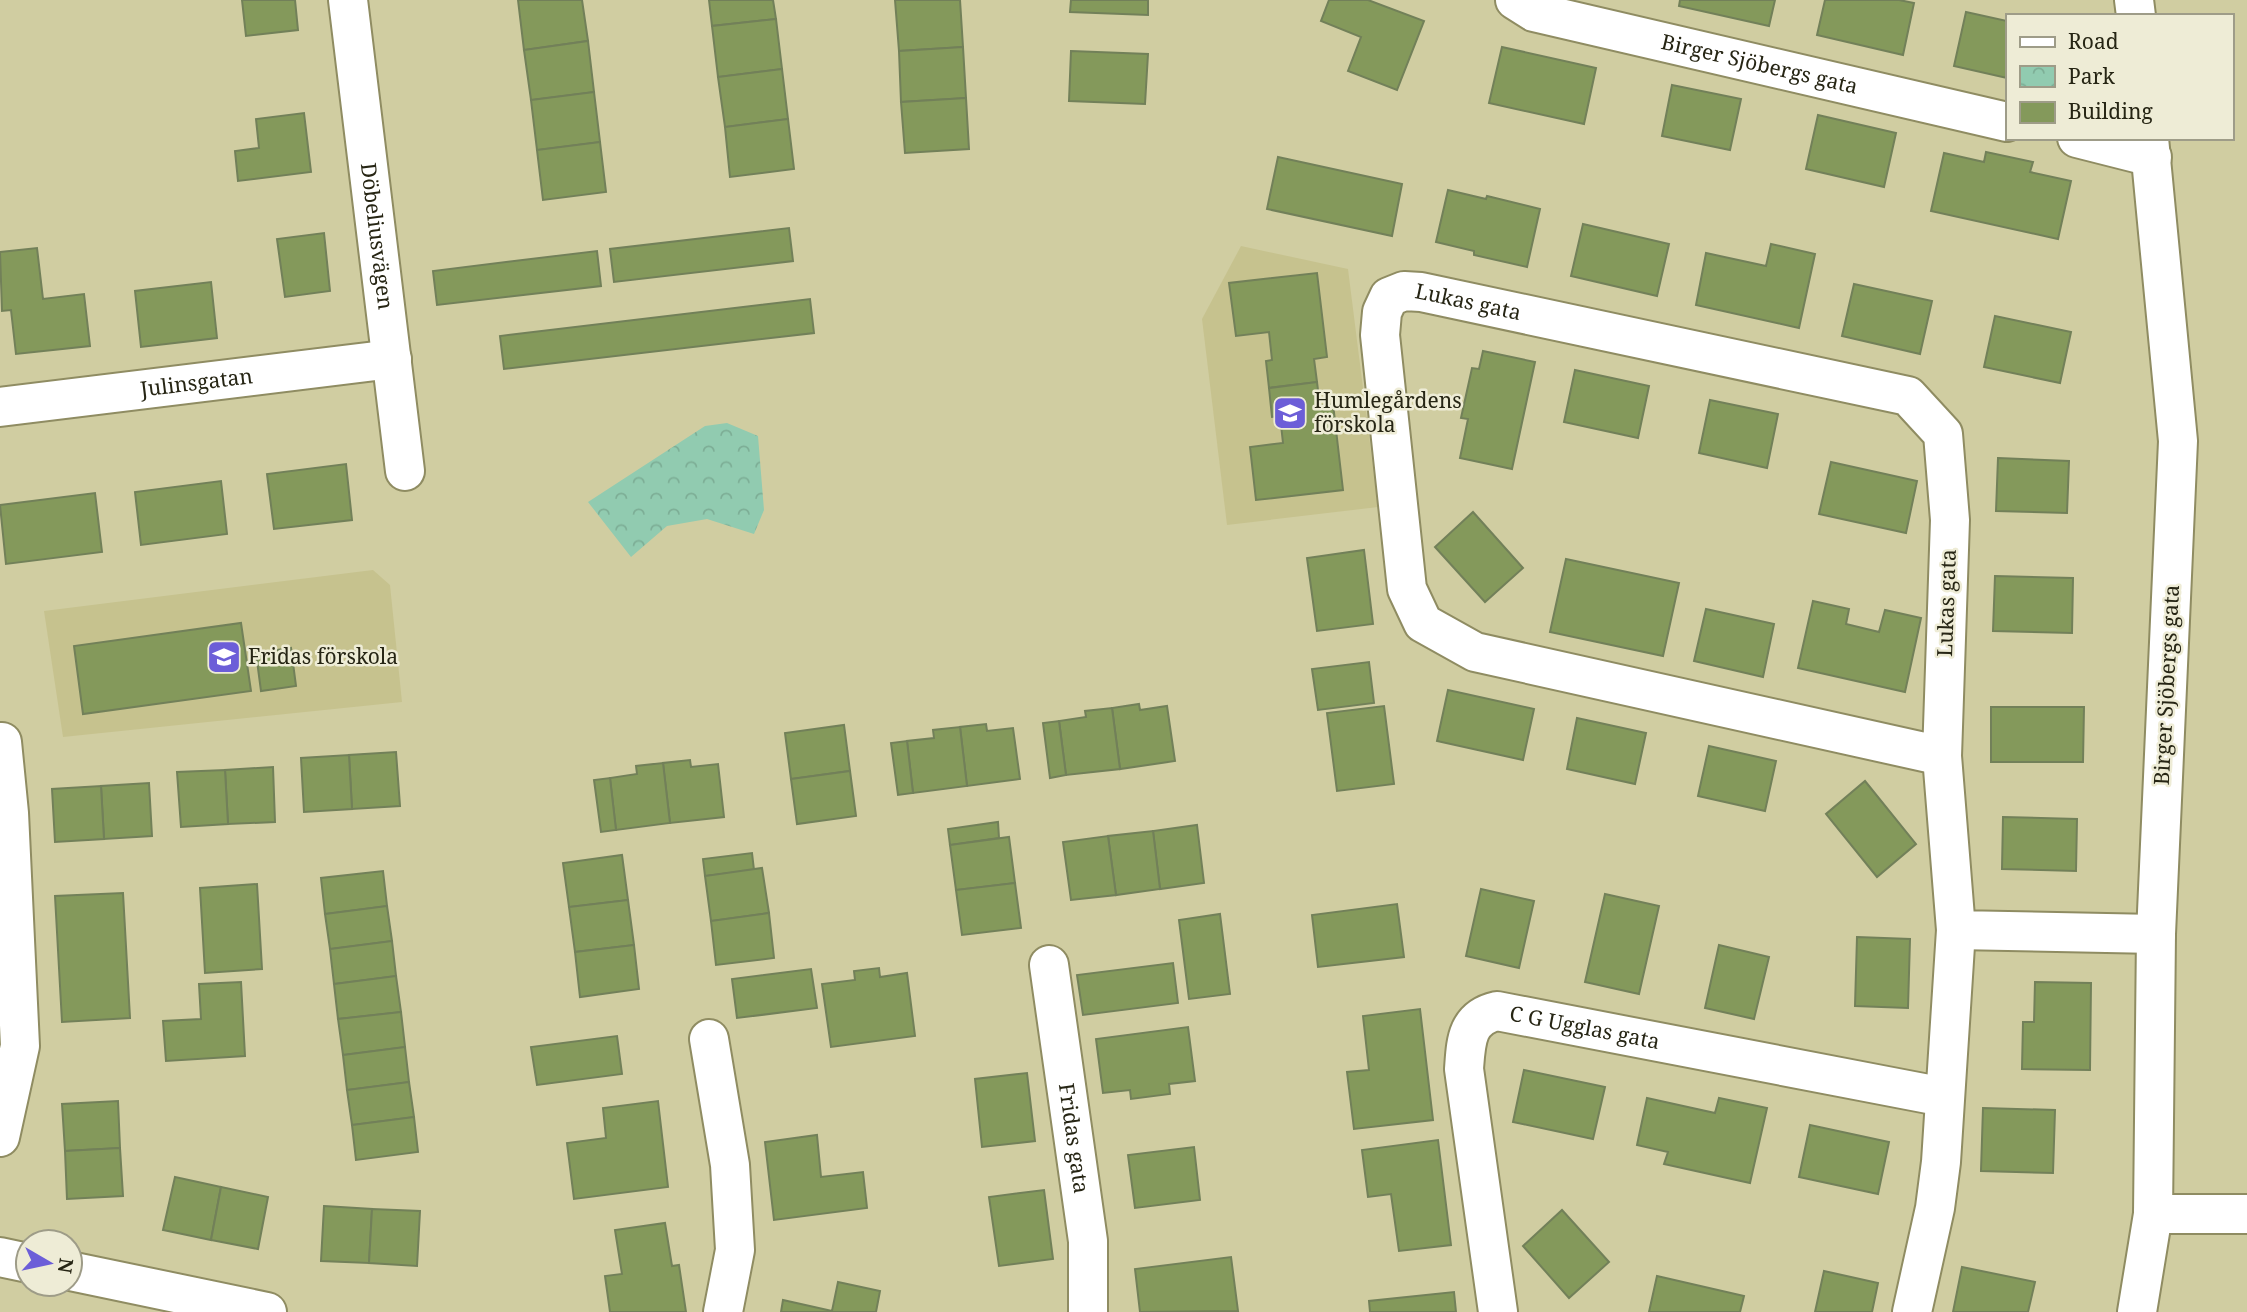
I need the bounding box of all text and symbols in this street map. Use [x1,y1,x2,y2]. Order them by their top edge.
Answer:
legend [2006,14,2233,140]
street label: Birger Sjöbergs gata [1659,27,1861,100]
text: Road [2068,27,2119,55]
text: Park [2068,62,2115,90]
text: Building [2068,97,2153,125]
street label: Döbeliusvägen [355,161,400,311]
street label: Lukas gata [1413,276,1524,326]
street label: Julinsgatan [138,361,254,403]
place label: Humlegårdens förskola [1314,386,1462,438]
school or university icon: Humlegårdens förskola [1271,394,1309,432]
street label: Lukas gata [1930,549,1962,657]
street label: Birger Sjöbergs gata [2147,584,2185,786]
school or university icon: Fridas förskola [205,638,243,676]
place label: Fridas förskola [248,642,398,670]
street label: C G Ugglas gata [1507,999,1662,1055]
street label: Fridas gata [1053,1081,1096,1195]
north arrow [14,1228,84,1298]
text: N [52,1256,80,1275]

